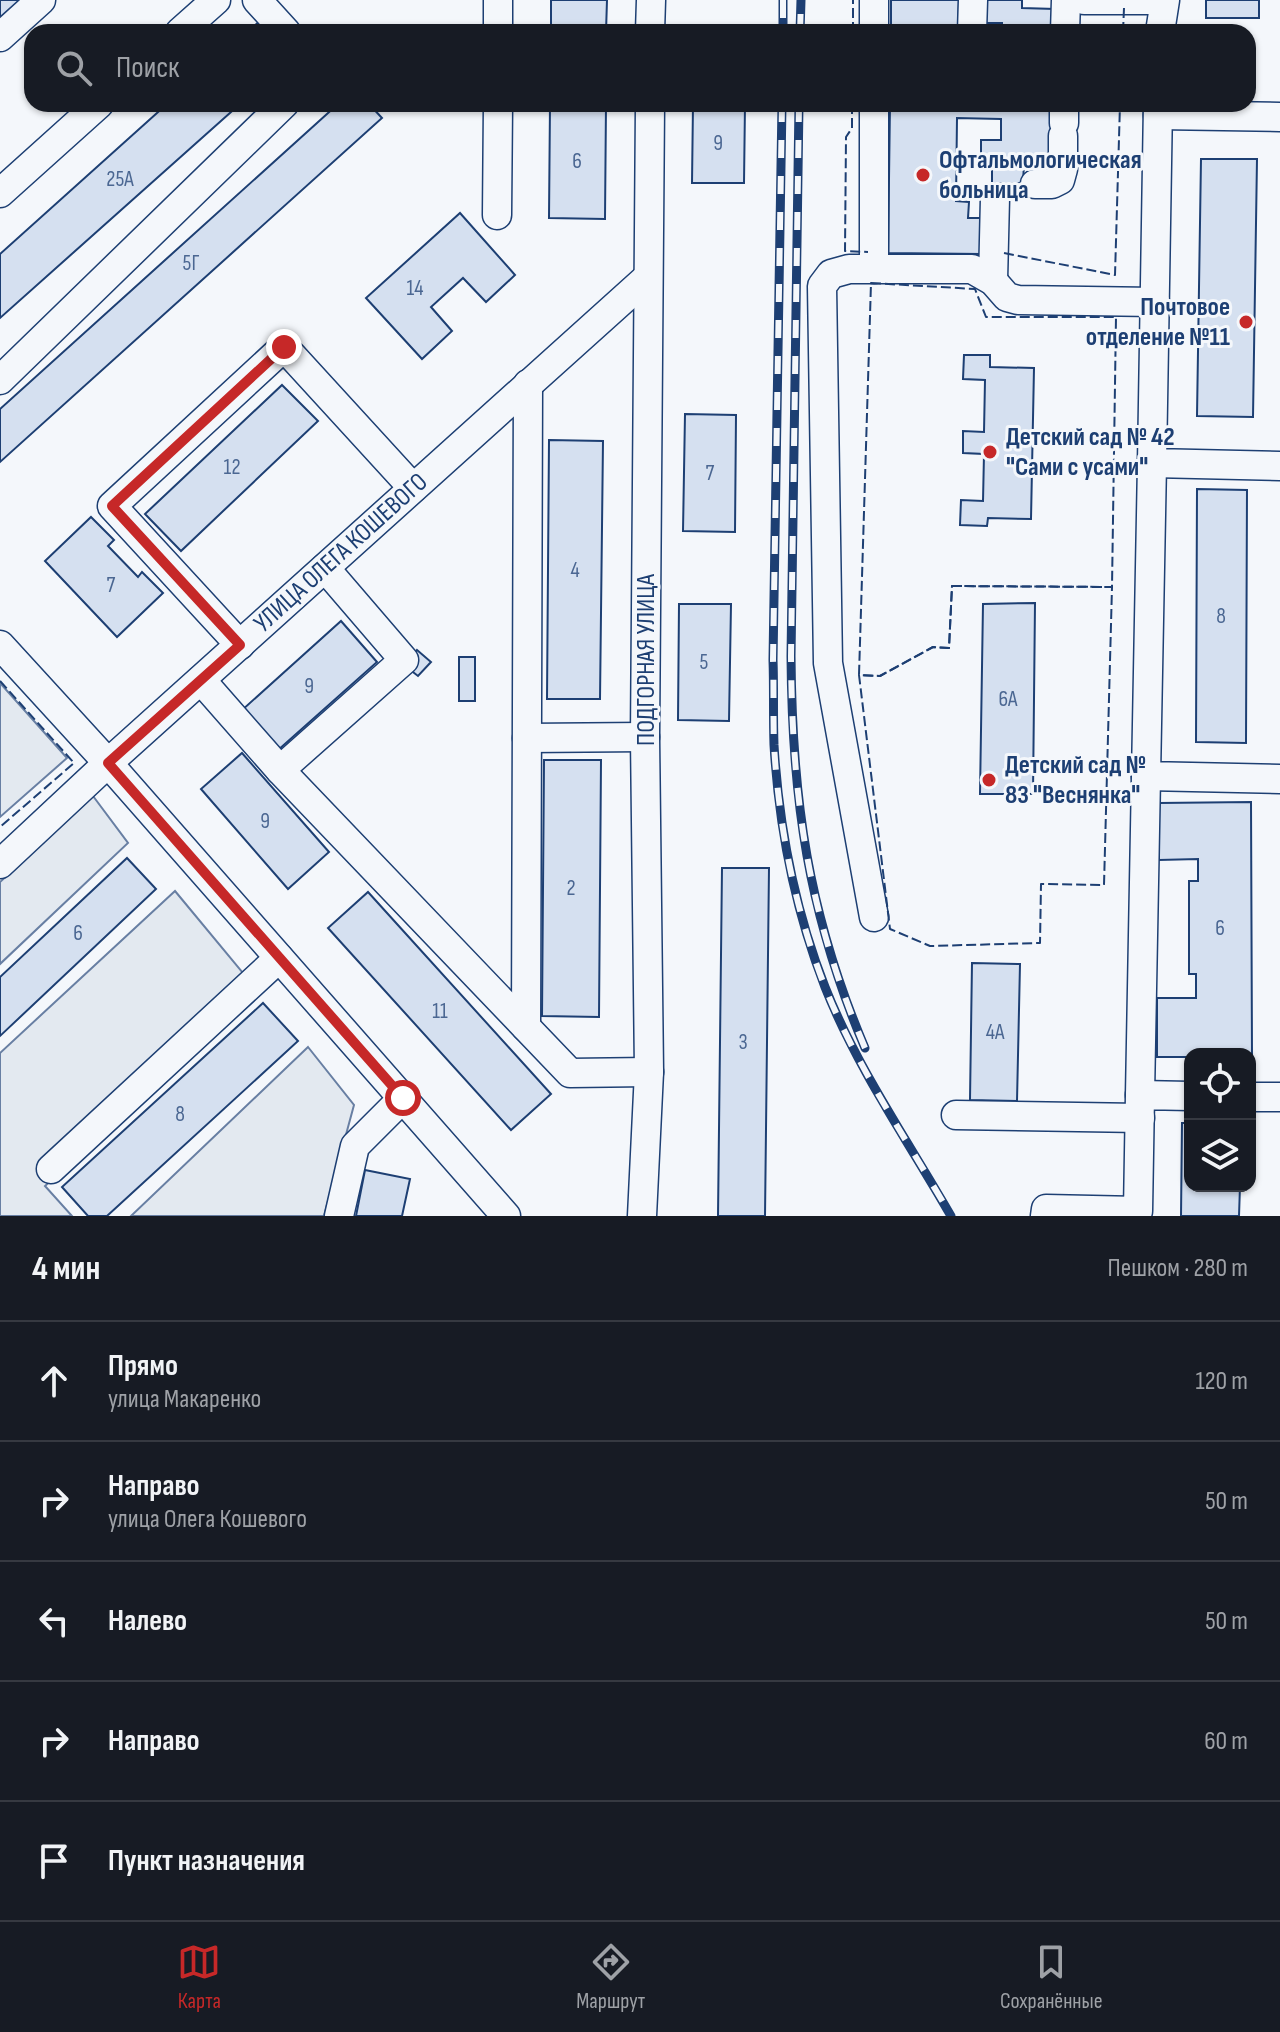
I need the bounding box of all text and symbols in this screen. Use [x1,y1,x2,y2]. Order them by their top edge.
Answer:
search box [24,24,1256,112]
icon: search [52,46,96,90]
text: Поиск [116,50,179,86]
house number: 9 [713,130,723,157]
place label: Офтальмологическая больница [939,145,1142,206]
house number: 6 [572,148,582,175]
house number: 25А [106,166,134,193]
marker: Офтальмологическая больница [914,166,932,184]
house number: 5Г [183,250,199,277]
house number: 14 [407,275,423,302]
place label: Почтовое отделение №11 [1086,292,1230,353]
marker: Почтовое отделение №11 [1237,313,1255,331]
route end [266,329,302,365]
place label: Детский сад № 42 "Сами с усами" [1006,422,1175,483]
marker: Детский сад № 42 "Сами с усами" [981,443,999,461]
house number: 12 [223,454,241,481]
house number: 7 [706,460,715,487]
street label: УЛИЦА ОЛЕГА КОШЕВОГО [248,467,434,639]
house number: 4 [570,557,580,584]
house number: 7 [107,572,116,599]
street label: ПОДГОРНАЯ УЛИЦА [631,573,662,746]
house number: 8 [1216,603,1226,630]
house number: 5 [700,649,709,676]
house number: 9 [304,673,314,700]
house number: 6А [998,686,1018,713]
place label: Детский сад № 83 "Веснянка" [1005,750,1146,811]
marker: Детский сад № 83 "Веснянка" [980,771,998,789]
house number: 9 [260,808,270,835]
house number: 2 [566,875,576,902]
house number: 6 [1215,915,1225,942]
house number: 6 [73,920,83,947]
house number: 11 [432,998,448,1025]
house number: 4А [986,1019,1005,1046]
house number: 3 [738,1029,748,1056]
map controls [1184,1048,1256,1192]
button: locate [1184,1048,1256,1120]
route start [385,1080,421,1116]
house number: 8 [175,1101,185,1128]
button: layers [1184,1120,1256,1192]
text: 4 мин [32,1248,100,1289]
text: Пешком · 280 m [1108,1253,1248,1284]
text: Прямо [108,1348,178,1384]
icon: ahead [32,1359,76,1403]
text: 120 m [1195,1366,1248,1397]
text: улица Макаренко [108,1384,261,1415]
text: Направо [108,1468,200,1504]
icon: right [32,1479,76,1523]
text: 50 m [1205,1486,1248,1517]
text: улица Олега Кошевого [108,1504,307,1535]
icon: left [32,1599,76,1643]
text: Налево [108,1603,187,1639]
text: 50 m [1205,1606,1248,1637]
icon: right [32,1719,76,1763]
text: Направо [108,1723,200,1759]
text: 60 m [1204,1726,1248,1757]
icon: arrive [32,1839,76,1883]
text: Пункт назначения [108,1843,305,1879]
tab: Карта [177,1940,221,2015]
tab: Маршрут [576,1940,645,2015]
tab: Сохранённые [1000,1940,1103,2015]

